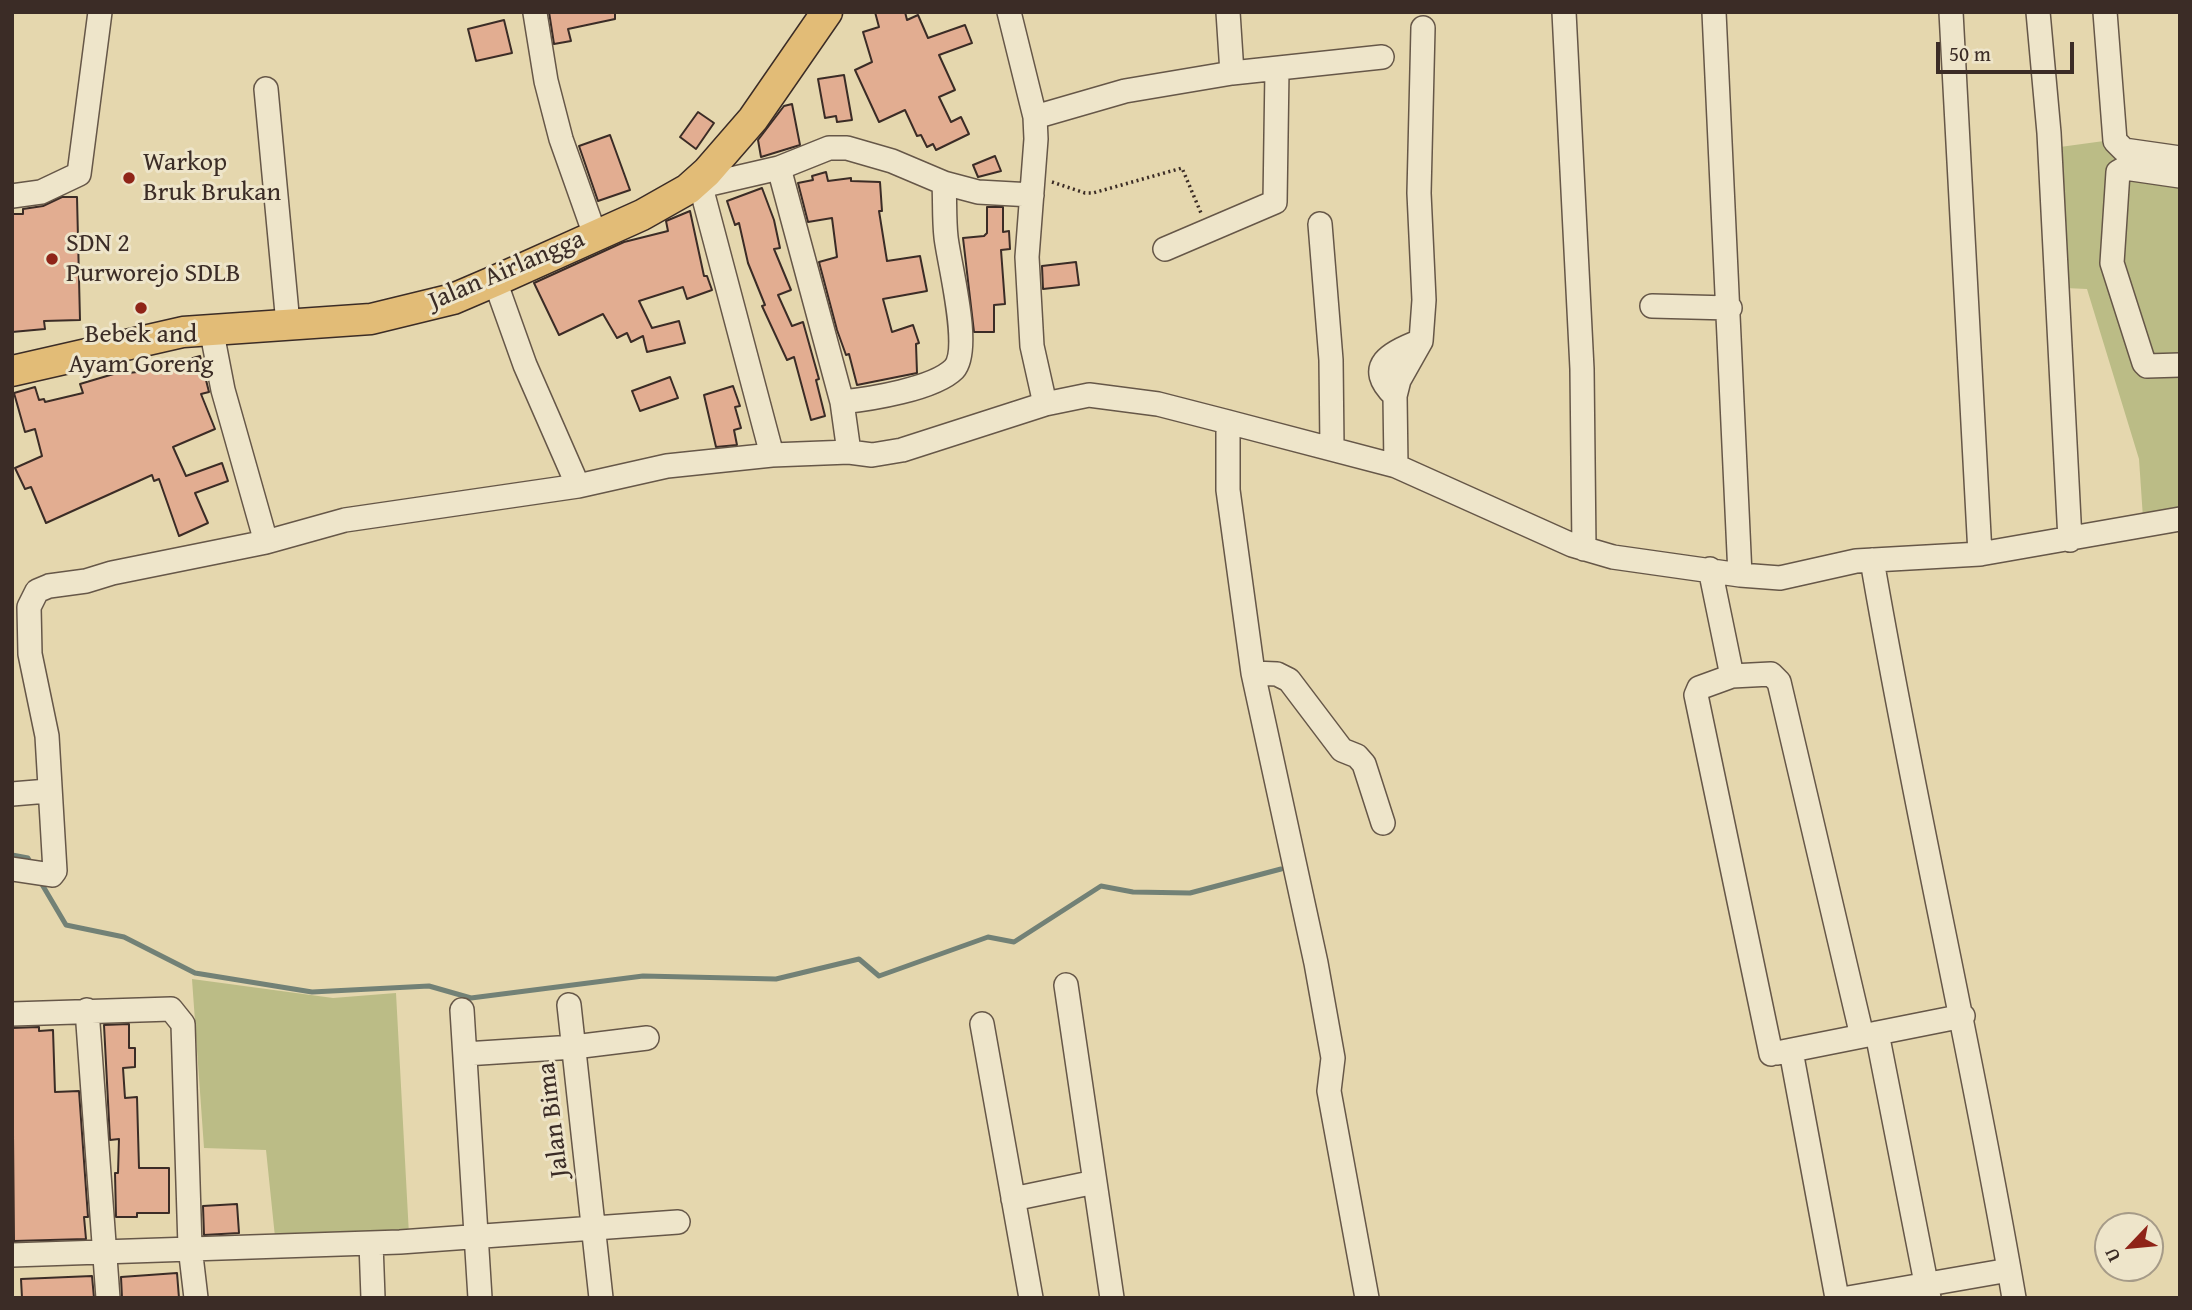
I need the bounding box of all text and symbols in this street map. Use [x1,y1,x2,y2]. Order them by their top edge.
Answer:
scale bar [1940,28,2078,72]
text: 50 m [1949,38,1991,69]
place label: Warkop Bruk Brukan [143,147,281,208]
marker: Warkop Bruk Brukan [121,170,137,186]
street label: Jalan Airlangga [424,224,590,318]
place label: SDN 2 Purworejo SDLB [66,228,240,290]
marker: SDN 2 Purworejo SDLB [44,251,60,267]
marker: Bebek and Ayam Goreng [133,300,149,316]
place label: Bebek and Ayam Goreng [69,319,213,380]
street label: Jalan Bima [531,1061,577,1179]
north arrow [2094,1212,2164,1282]
text: U [2097,1243,2127,1267]

